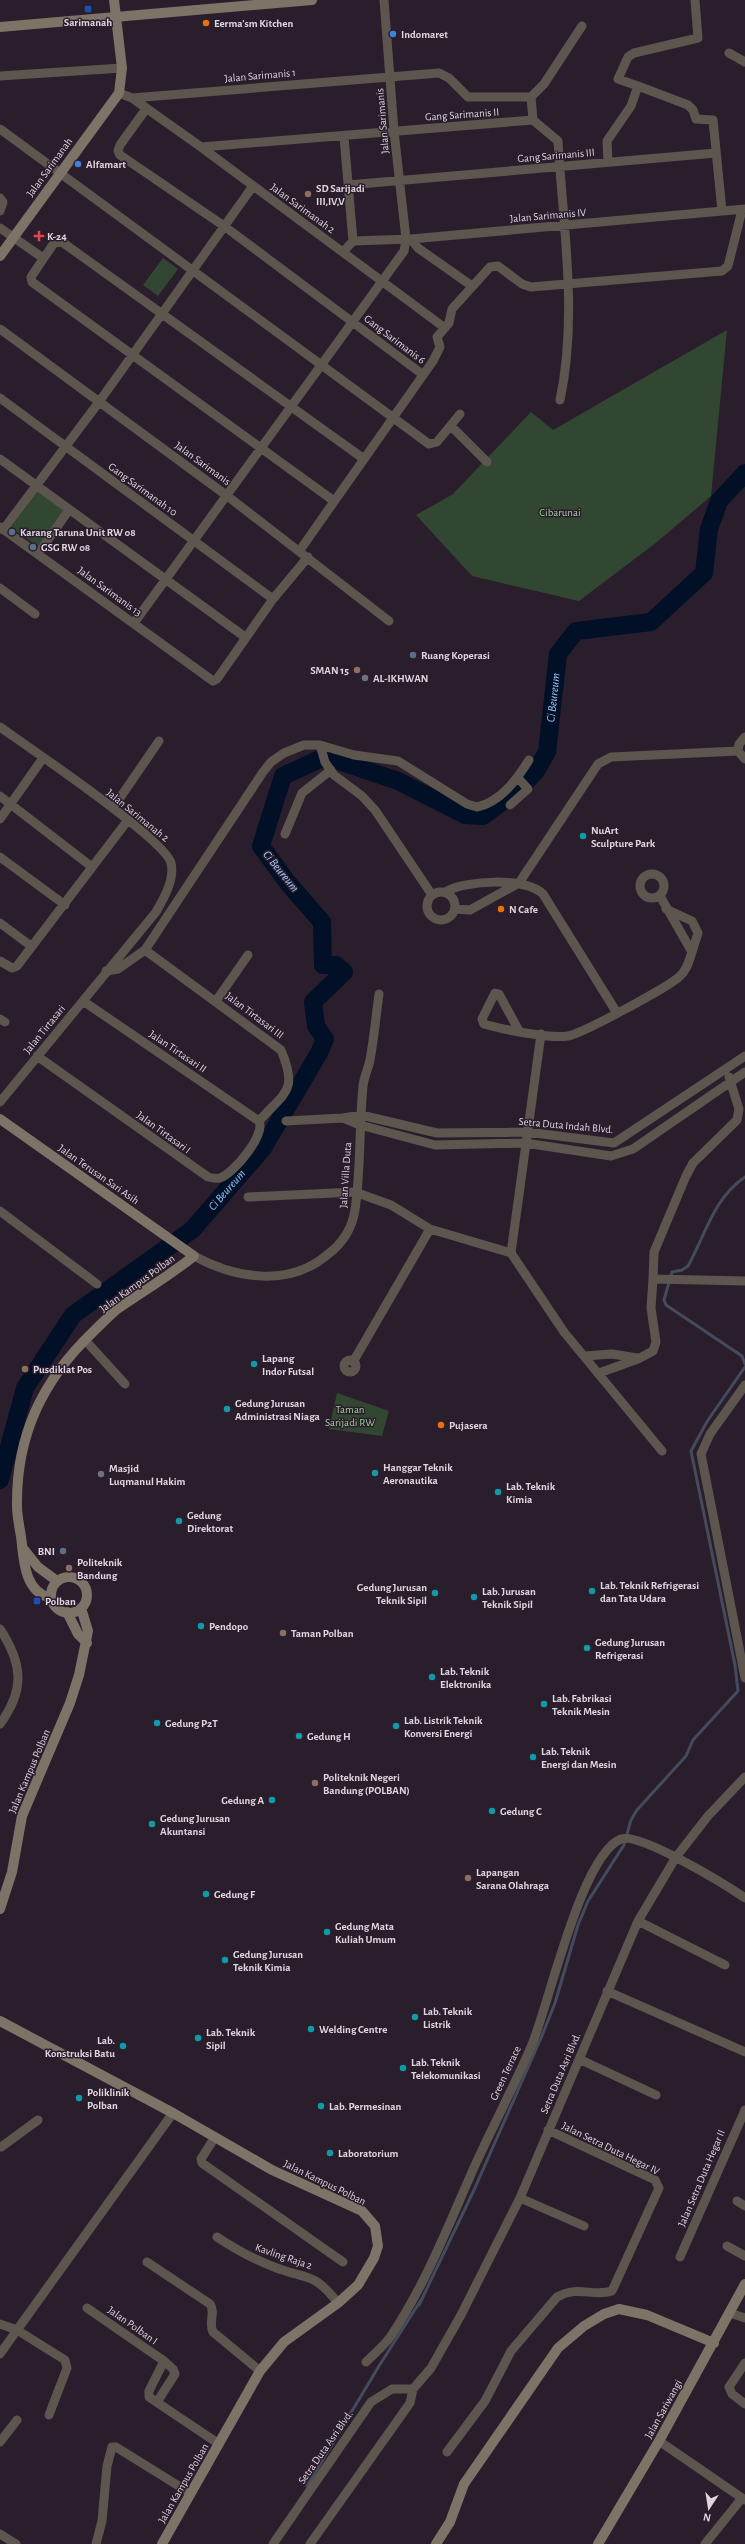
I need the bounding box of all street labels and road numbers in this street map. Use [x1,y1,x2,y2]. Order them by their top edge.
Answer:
street label: Jalan Sarimanis 1 [224,67,296,84]
street label: Jalan Sarimanis [374,88,391,154]
street label: Gang Sarimanis II [425,106,500,123]
street label: Jalan Sarimanah [24,136,74,199]
street label: Gang Sarimanis III [517,147,595,164]
street label: Jalan Sarimanah 2 [268,181,337,235]
street label: Jalan Sarimanis IV [509,207,587,224]
street label: Gang Sarimanis 6 [362,313,427,366]
street label: Jalan Sarimanis [173,440,233,487]
street label: Gang Sarimanah 10 [106,461,179,518]
street label: Jalan Sarimanis 13 [76,565,144,618]
street label: Jalan Sarimanah 2 [104,787,171,844]
street label: Jalan Tirtasari III [224,990,286,1041]
street label: Jalan Tirtasari [22,1003,67,1056]
street label: Jalan Tirtasari II [147,1028,208,1075]
street label: Jalan Tirtasari I [135,1109,193,1156]
street label: Setra Duta Indah Blvd. [518,1116,614,1135]
street label: Jalan Terusan Sari Asih [56,1142,141,1206]
street label: Jalan Villa Duta [338,1142,353,1208]
street label: Jalan Kampus Polban [98,1253,177,1314]
street label: Jalan Kampus Polban [7,1728,52,1815]
street label: Setra Duta Asri Blvd. [538,2031,582,2115]
street label: Green Terrace [488,2044,523,2102]
street label: Jalan Setra Duta Hegar IV [560,2120,662,2177]
street label: Jalan Setra Duta Hegar II [676,2128,727,2228]
street label: Jalan Kampus Polban [282,2158,368,2207]
street label: Kavling Raja 2 [254,2242,314,2271]
street label: Jalan Polban I [106,2304,160,2347]
street label: Jalan Sariwangi [643,2378,684,2441]
street label: Setra Duta Asri Blvd. [296,2409,355,2486]
street label: Jalan Kampus Polban [156,2442,211,2525]

